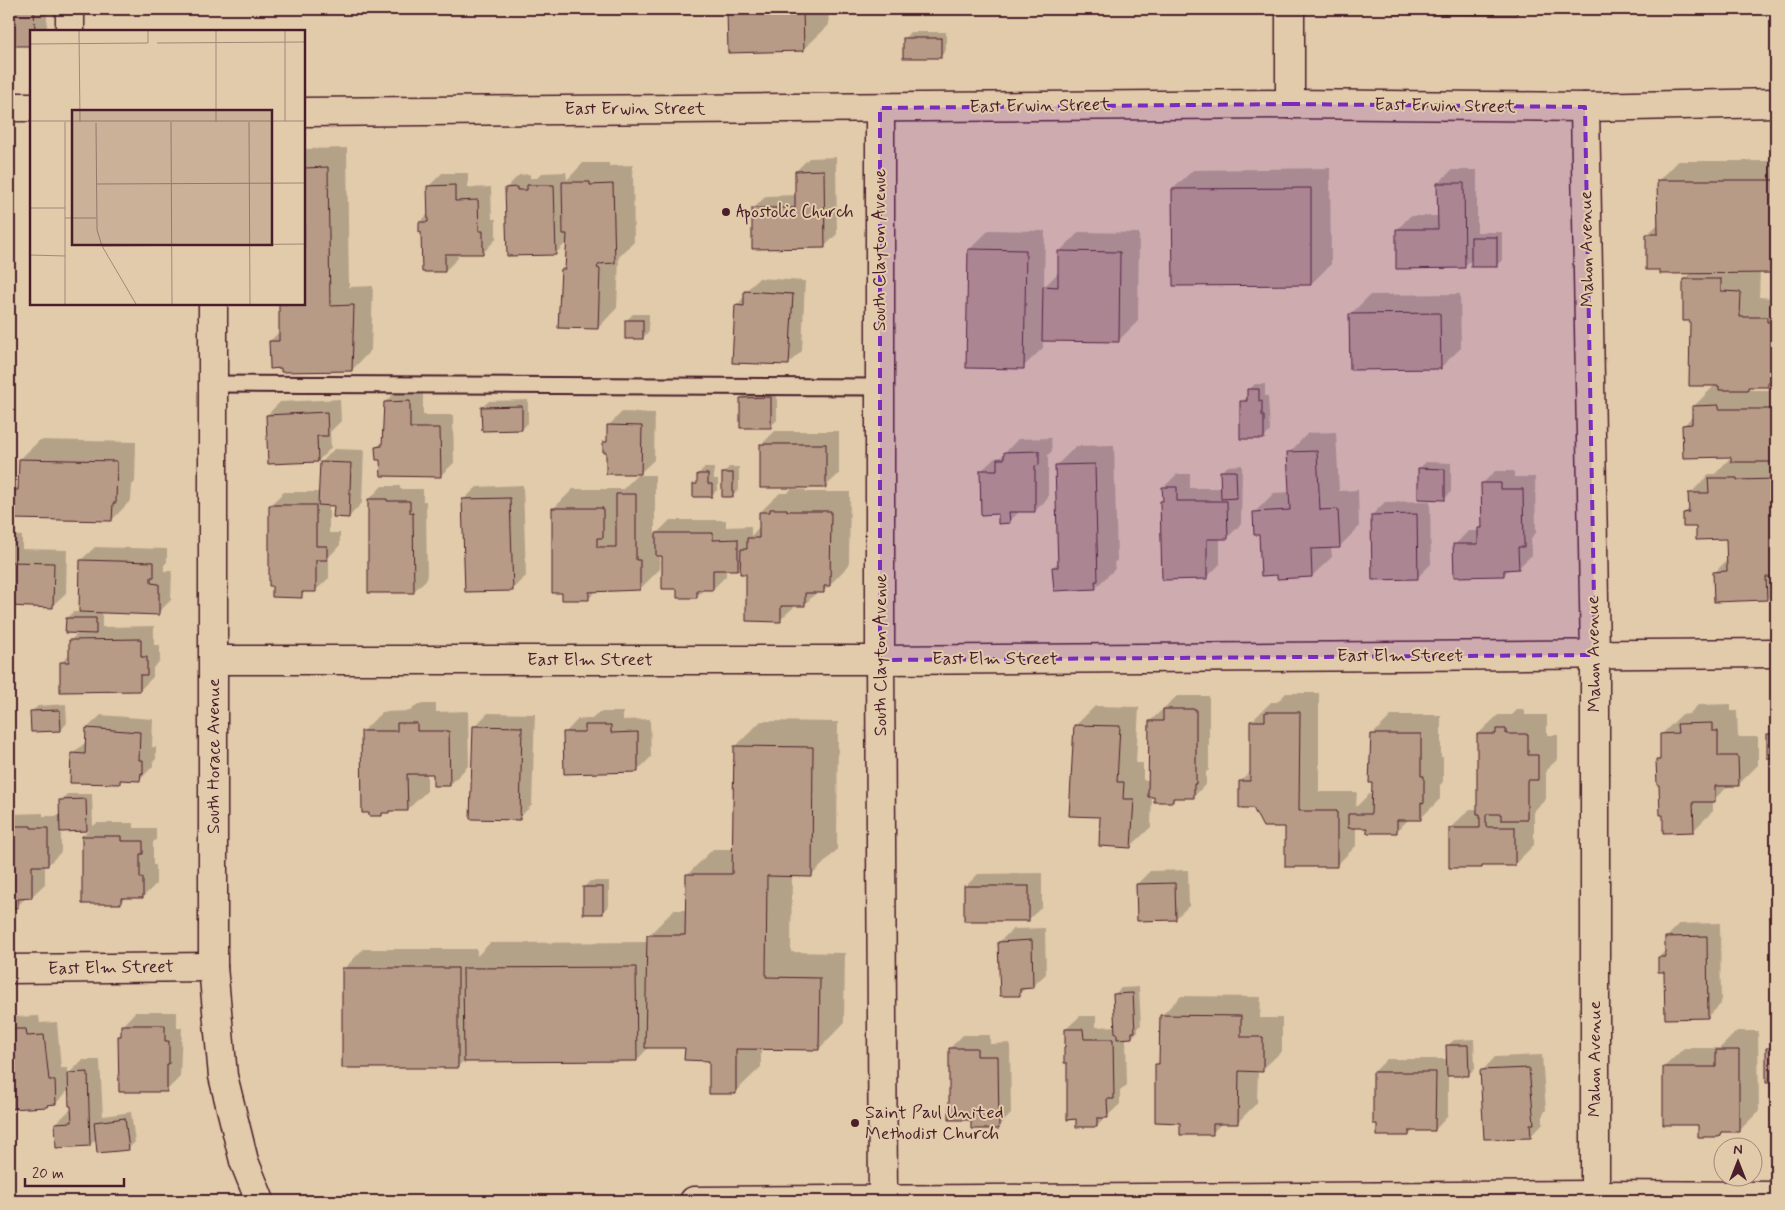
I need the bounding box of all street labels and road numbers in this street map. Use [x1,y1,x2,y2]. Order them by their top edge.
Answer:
street label: East Erwin Street [969,93,1111,119]
street label: East Erwin Street [1374,93,1516,119]
street label: East Erwin Street [564,97,706,121]
street label: South Clayton Avenue [868,169,892,331]
street label: Mahon Avenue [1574,190,1600,308]
street label: South Clayton Avenue [869,574,893,736]
street label: Mahon Avenue [1581,595,1607,713]
street label: East Elm Street [1337,644,1463,668]
street label: East Elm Street [932,647,1058,671]
street label: East Elm Street [527,648,653,672]
street label: South Horace Avenue [202,678,226,834]
street label: East Elm Street [48,955,174,981]
street label: Mahon Avenue [1583,1001,1607,1117]

